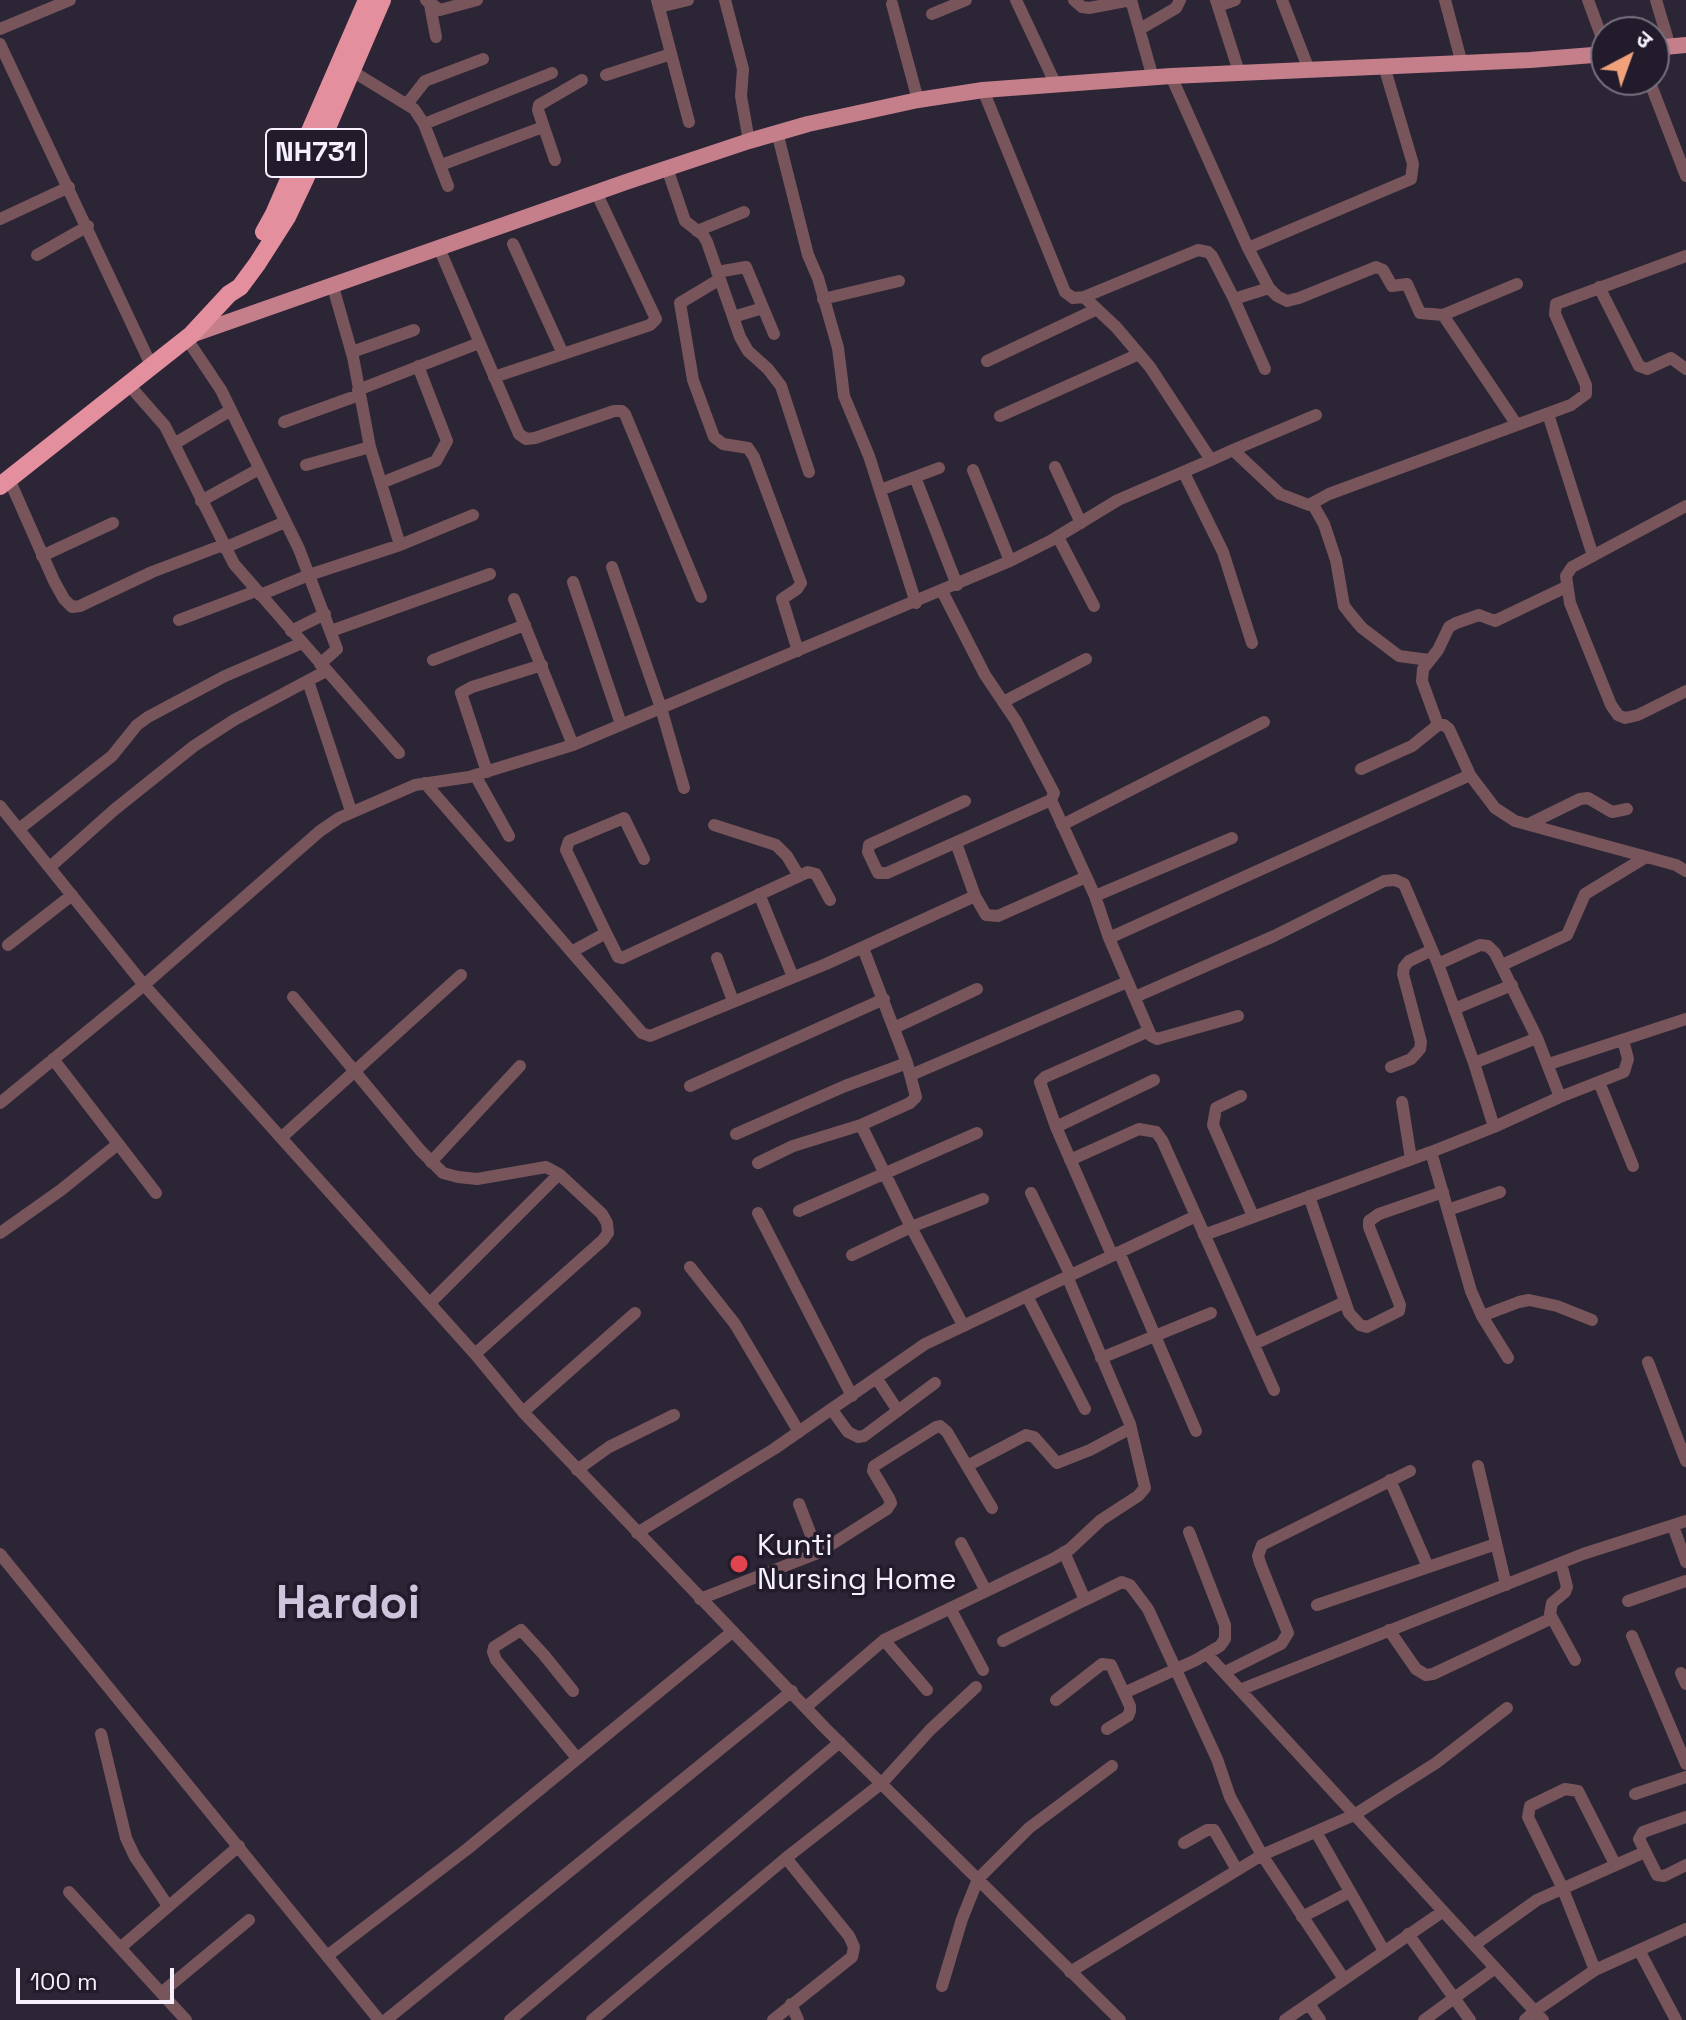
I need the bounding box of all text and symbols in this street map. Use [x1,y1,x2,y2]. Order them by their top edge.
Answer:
north arrow [1590,16,1670,96]
text: उ [1630,25,1658,54]
road number: NH731 [266,129,366,177]
place label: Kunti Nursing Home [757,1529,957,1600]
marker: Kunti Nursing Home [728,1553,750,1575]
district label: Hardoi [276,1578,420,1634]
scale bar [20,1952,178,2002]
text: 100 m [30,1966,98,1997]

